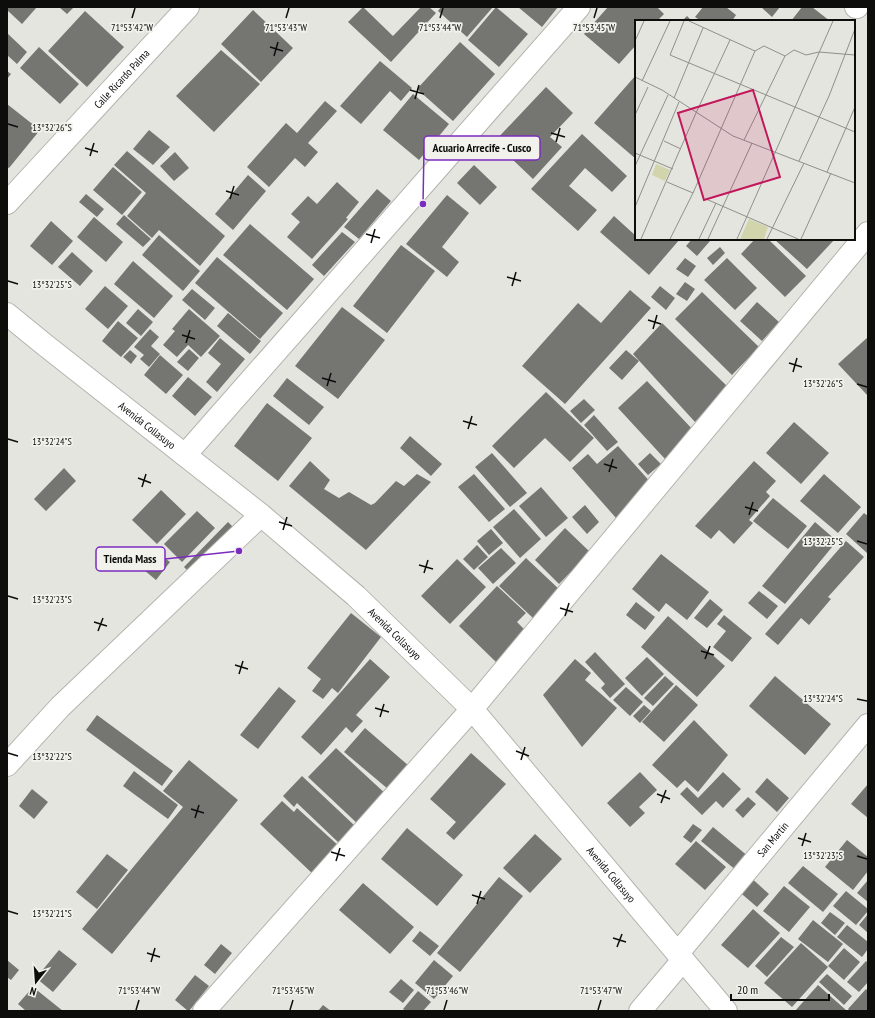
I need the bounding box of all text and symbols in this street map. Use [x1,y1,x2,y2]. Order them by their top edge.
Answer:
inset map [635,20,855,240]
text: 71°53'42"W [111,21,153,34]
text: 71°53'43"W [265,21,307,34]
text: 71°53'44"W [419,21,461,34]
text: 71°53'45"W [573,21,615,34]
street label: Calle Ricardo Palma [91,46,152,111]
text: 13°32'26"S [32,121,72,134]
callout: Acuario Arrecife - Cusco [424,136,540,160]
text: Acuario Arrecife - Cusco [432,140,532,155]
text: 13°32'25"S [32,278,72,291]
text: 13°32'26"S [803,377,843,390]
street label: Avenida Collasuyo [116,399,179,452]
text: 13°32'24"S [32,435,72,448]
text: 13°32'25"S [803,535,843,548]
callout: Tienda Mass [96,547,165,571]
text: Tienda Mass [104,551,157,566]
text: 13°32'23"S [32,593,72,606]
street label: Avenida Collasuyo [365,605,425,663]
text: 13°32'24"S [803,692,843,705]
text: 13°32'22"S [32,750,72,763]
street label: San Martin [754,819,791,860]
street label: Avenida Collasuyo [584,844,639,906]
text: 13°32'23"S [803,849,843,862]
text: 13°32'21"S [32,907,72,920]
north arrow [16,962,56,1002]
scale bar [731,976,829,1002]
text: 20 m [737,982,758,997]
text: N [28,984,38,999]
text: 71°53'44"W [118,984,160,997]
text: 71°53'45"W [272,984,314,997]
text: 71°53'46"W [426,984,468,997]
text: 71°53'47"W [580,984,622,997]

